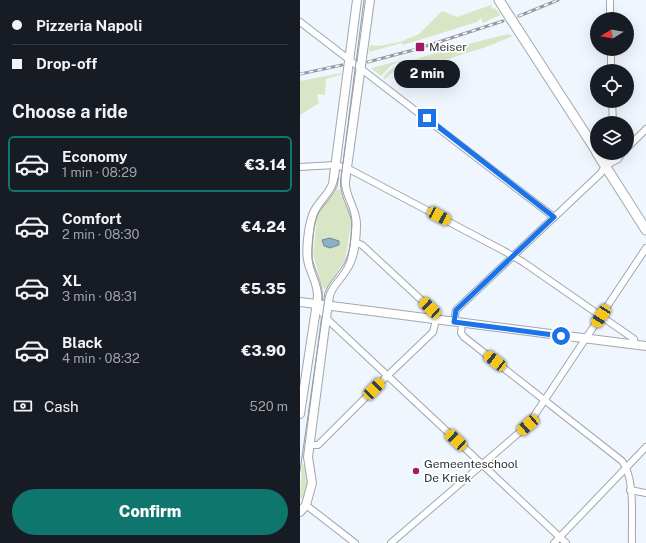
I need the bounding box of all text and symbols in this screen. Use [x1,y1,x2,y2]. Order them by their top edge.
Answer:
north arrow [590,12,634,56]
map controls [590,12,634,160]
text: Pizzeria Napoli [36,17,142,34]
place label: Meiser [429,40,467,54]
marker: Meiser [414,41,426,53]
text: Drop-off [36,55,97,72]
callout: 2 min [394,60,460,88]
button: locate [590,64,634,108]
text: 2 min [410,66,444,81]
text: Choose a ride [12,101,128,122]
route end [418,109,436,127]
button: layers [590,116,634,160]
icon: car [14,146,50,182]
text: Economy [62,148,127,165]
text: €3.14 [245,156,286,173]
text: 1 min · 08:29 [62,165,137,180]
car [426,205,452,227]
icon: car [14,208,50,244]
text: Comfort [62,210,122,227]
text: €4.24 [241,218,286,235]
text: 2 min · 08:30 [62,227,139,242]
icon: car [14,270,50,306]
text: XL [62,272,81,289]
text: €5.35 [241,280,286,297]
text: 3 min · 08:31 [62,289,137,304]
car [417,295,443,321]
car [589,303,613,329]
route start [552,327,570,345]
icon: car [14,332,50,368]
text: Black [62,334,102,351]
text: €3.90 [241,342,286,359]
car [482,349,508,373]
text: 4 min · 08:32 [62,351,140,366]
car [361,376,387,402]
icon: cash [12,395,34,417]
text: Cash [44,398,79,415]
text: 520 m [250,399,288,414]
car [515,413,541,437]
car [443,427,469,453]
place label: Gemeenteschool De Kriek [424,457,519,485]
marker: Gemeenteschool De Kriek [411,466,421,476]
button: Confirm [12,489,288,535]

